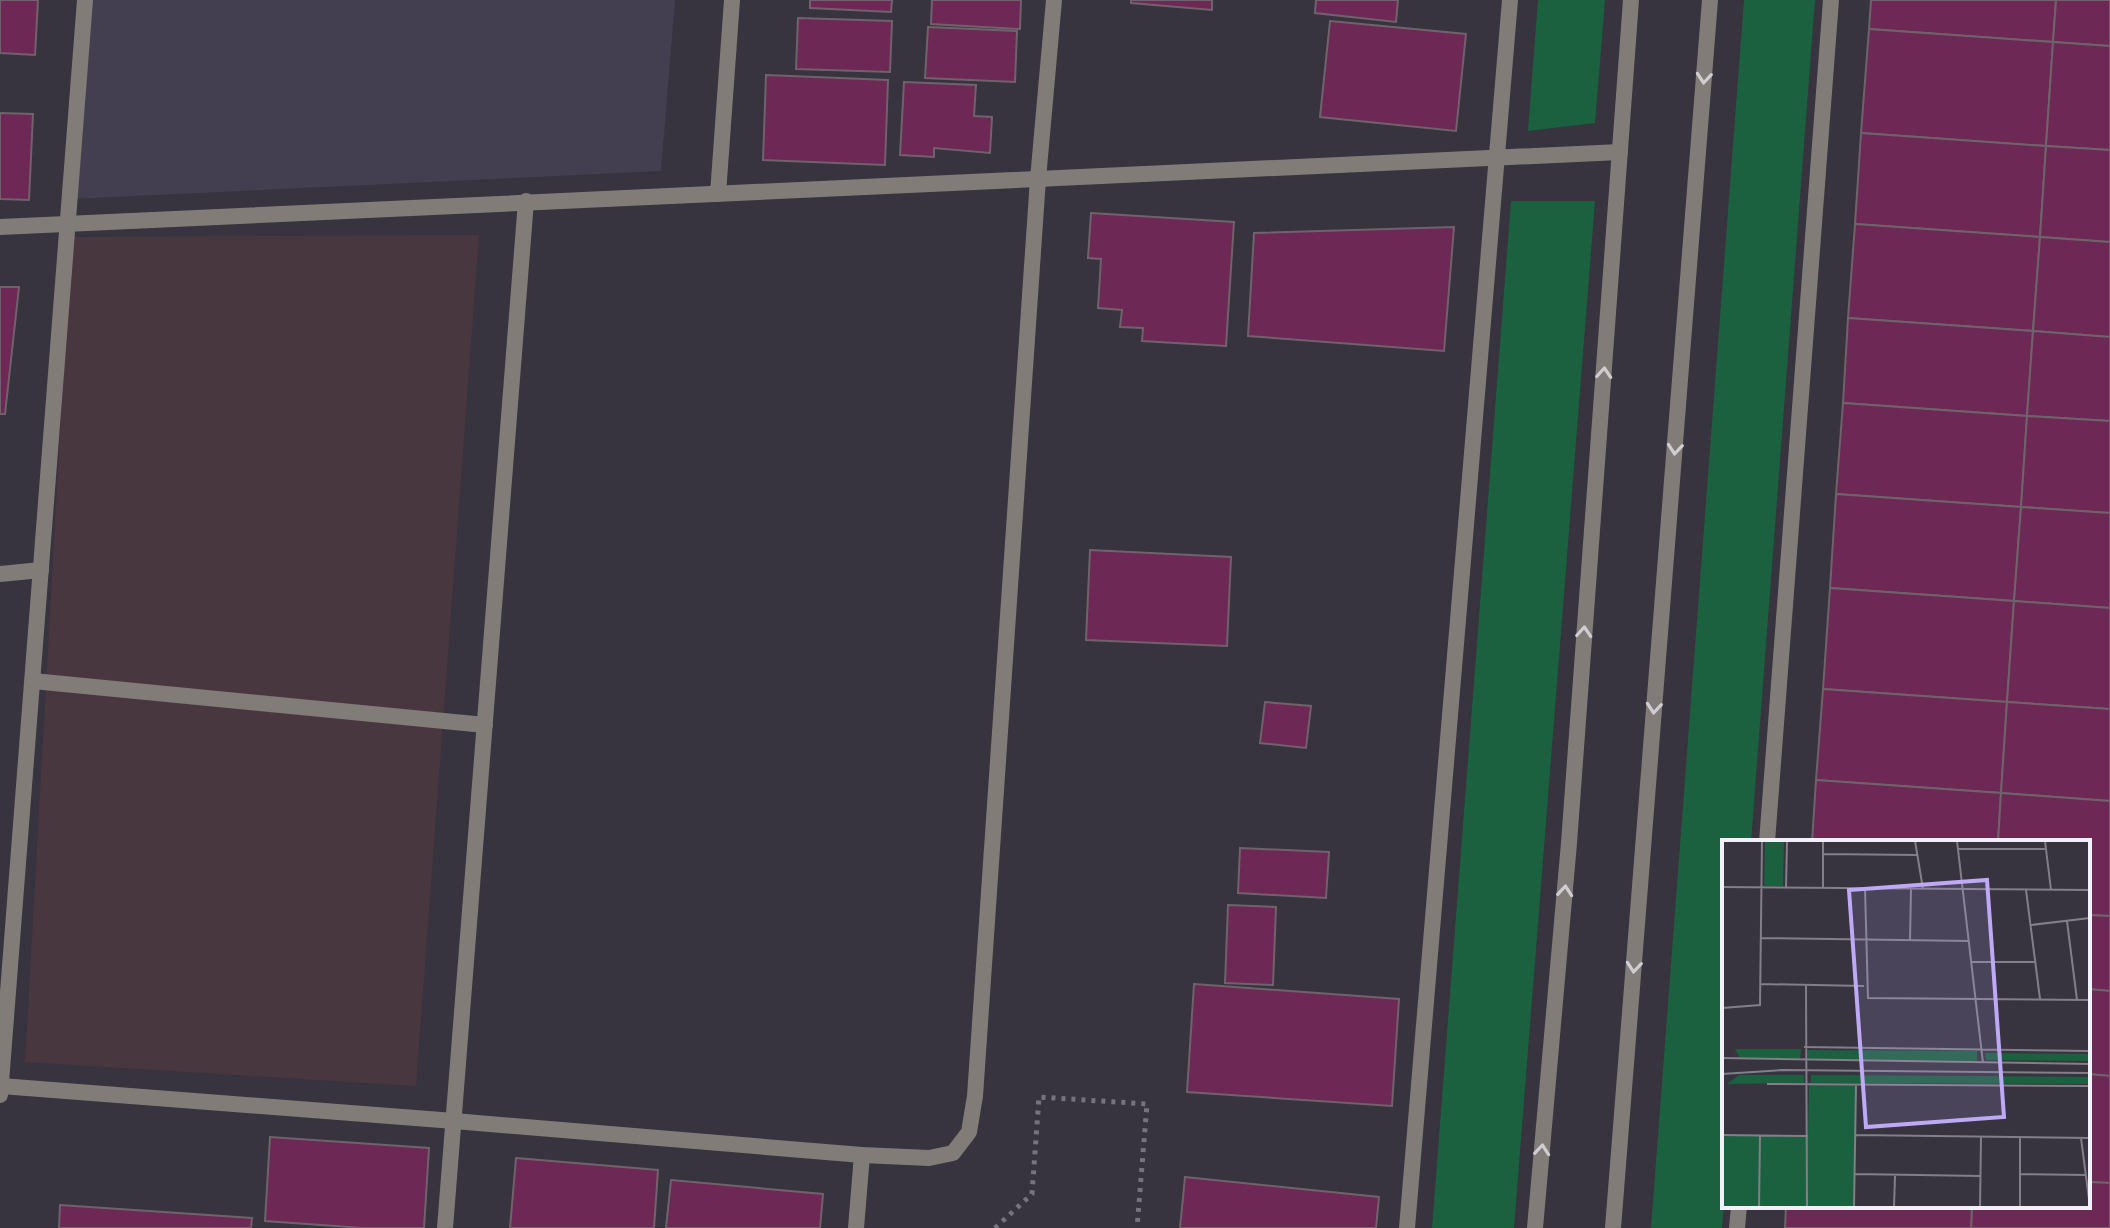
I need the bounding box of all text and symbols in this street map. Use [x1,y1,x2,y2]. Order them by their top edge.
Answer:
one-way arrow [1696,72,1713,85]
one-way arrow [1595,366,1612,379]
one-way arrow [1666,443,1683,456]
one-way arrow [1576,625,1593,638]
one-way arrow [1646,702,1663,715]
inset map [1722,840,2090,1208]
one-way arrow [1556,884,1573,897]
one-way arrow [1625,961,1642,974]
one-way arrow [1533,1143,1550,1156]

